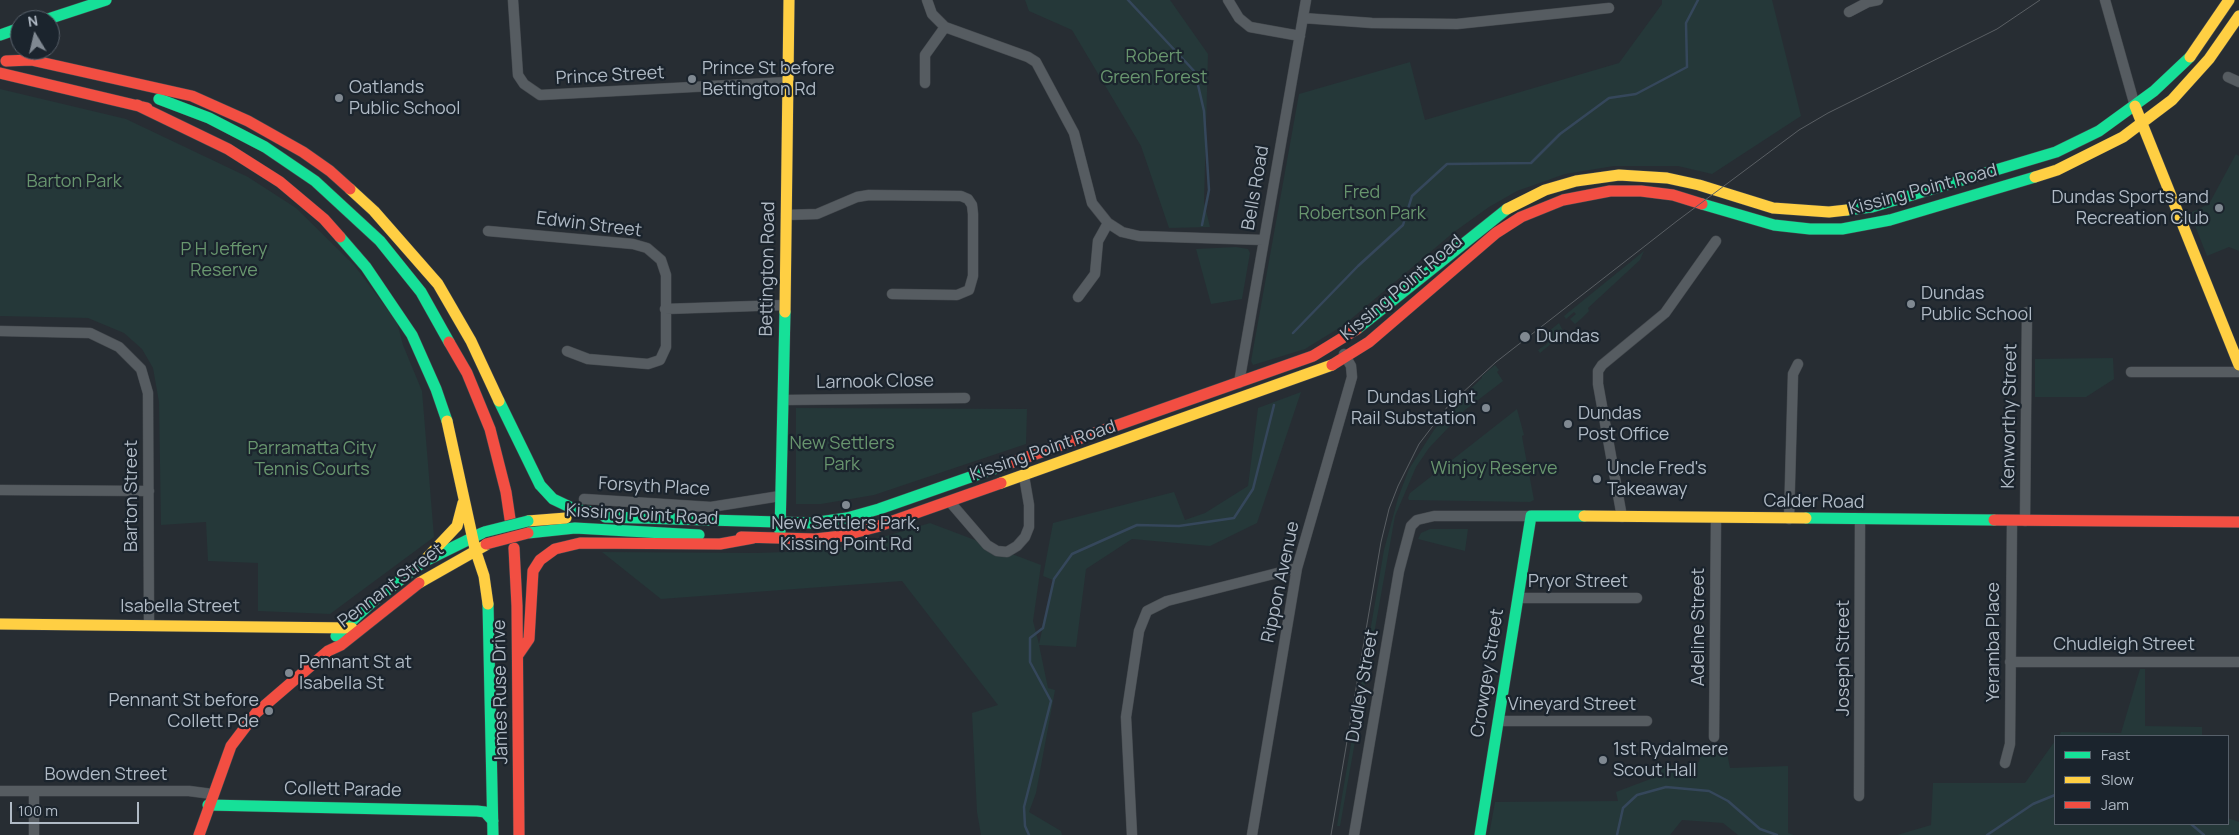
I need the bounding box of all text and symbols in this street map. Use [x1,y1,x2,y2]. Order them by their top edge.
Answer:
north arrow [10,10,60,60]
text: N [26,11,39,31]
park label: Robert Green Forest [1101,46,1207,88]
place label: Prince St before Bettington Rd [702,58,835,100]
street label: Prince Street [555,62,665,90]
marker: Prince St before Bettington Rd [686,73,698,85]
place label: Oatlands Public School [349,77,460,120]
marker: Oatlands Public School [333,92,345,104]
street label: Bells Road [1238,144,1274,232]
street label: Kissing Point Road [1846,160,2000,220]
park label: Barton Park [26,171,122,193]
park label: Fred Robertson Park [1298,182,1426,224]
place label: Dundas Sports and Recreation Club [2051,187,2209,230]
street label: Bettington Road [756,201,780,337]
marker: Dundas Sports and Recreation Club [2213,202,2225,214]
street label: Edwin Street [535,208,643,242]
street label: Kissing Point Road [1337,231,1467,345]
park label: P H Jeffery Reserve [180,239,268,282]
place label: Dundas Public School [1921,283,2032,326]
marker: Dundas Public School [1905,298,1917,310]
place label: Dundas [1536,326,1600,348]
marker: Dundas [1518,330,1532,344]
street label: Kenworthy Street [1998,343,2022,489]
street label: Larnook Close [816,370,934,394]
place label: Dundas Light Rail Substation [1351,387,1476,429]
marker: Dundas Light Rail Substation [1480,402,1492,414]
place label: Dundas Post Office [1578,403,1669,446]
street label: Kissing Point Road [967,416,1119,486]
marker: Dundas Post Office [1562,418,1574,430]
park label: New Settlers Park [789,433,895,476]
park label: Parramatta City Tennis Courts [248,438,376,480]
street label: Barton Street [121,440,143,552]
park label: Winjoy Reserve [1431,458,1557,480]
place label: Uncle Fred's Takeaway [1607,458,1707,500]
street label: Forsyth Place [598,473,710,501]
marker: Uncle Fred's Takeaway [1591,473,1603,485]
street label: Calder Road [1763,490,1865,514]
marker: New Settlers Park, Kissing Point Rd [840,499,852,511]
street label: Kissing Point Road [565,500,719,530]
place label: New Settlers Park, Kissing Point Rd [771,513,921,556]
street label: Rippon Avenue [1258,519,1304,645]
street label: Pennant Street [334,539,448,633]
street label: Adeline Street [1688,568,1710,686]
street label: Pryor Street [1528,571,1628,593]
street label: Yeramba Place [1983,582,2005,702]
street label: Isabella Street [120,596,240,618]
street label: Joseph Street [1833,600,1855,716]
street label: Crowgey Street [1467,607,1509,739]
street label: James Ruse Drive [489,619,513,765]
street label: Dudley Street [1342,628,1384,744]
street label: Chudleigh Street [2053,634,2195,656]
place label: Pennant St at Isabella St [299,652,412,694]
marker: Pennant St at Isabella St [283,667,295,679]
place label: Pennant St before Collett Pde [108,690,259,732]
street label: Vineyard Street [1508,694,1636,716]
marker: Pennant St before Collett Pde [263,705,275,717]
legend [2054,735,2229,825]
place label: 1st Rydalmere Scout Hall [1613,739,1728,782]
text: Fast [2101,744,2130,765]
marker: 1st Rydalmere Scout Hall [1597,754,1609,766]
street label: Bowden Street [45,764,167,786]
text: Slow [2101,769,2134,790]
street label: Collett Parade [284,778,402,802]
scale bar [12,792,141,824]
text: Jam [2101,794,2129,815]
text: 100 m [18,800,58,821]

